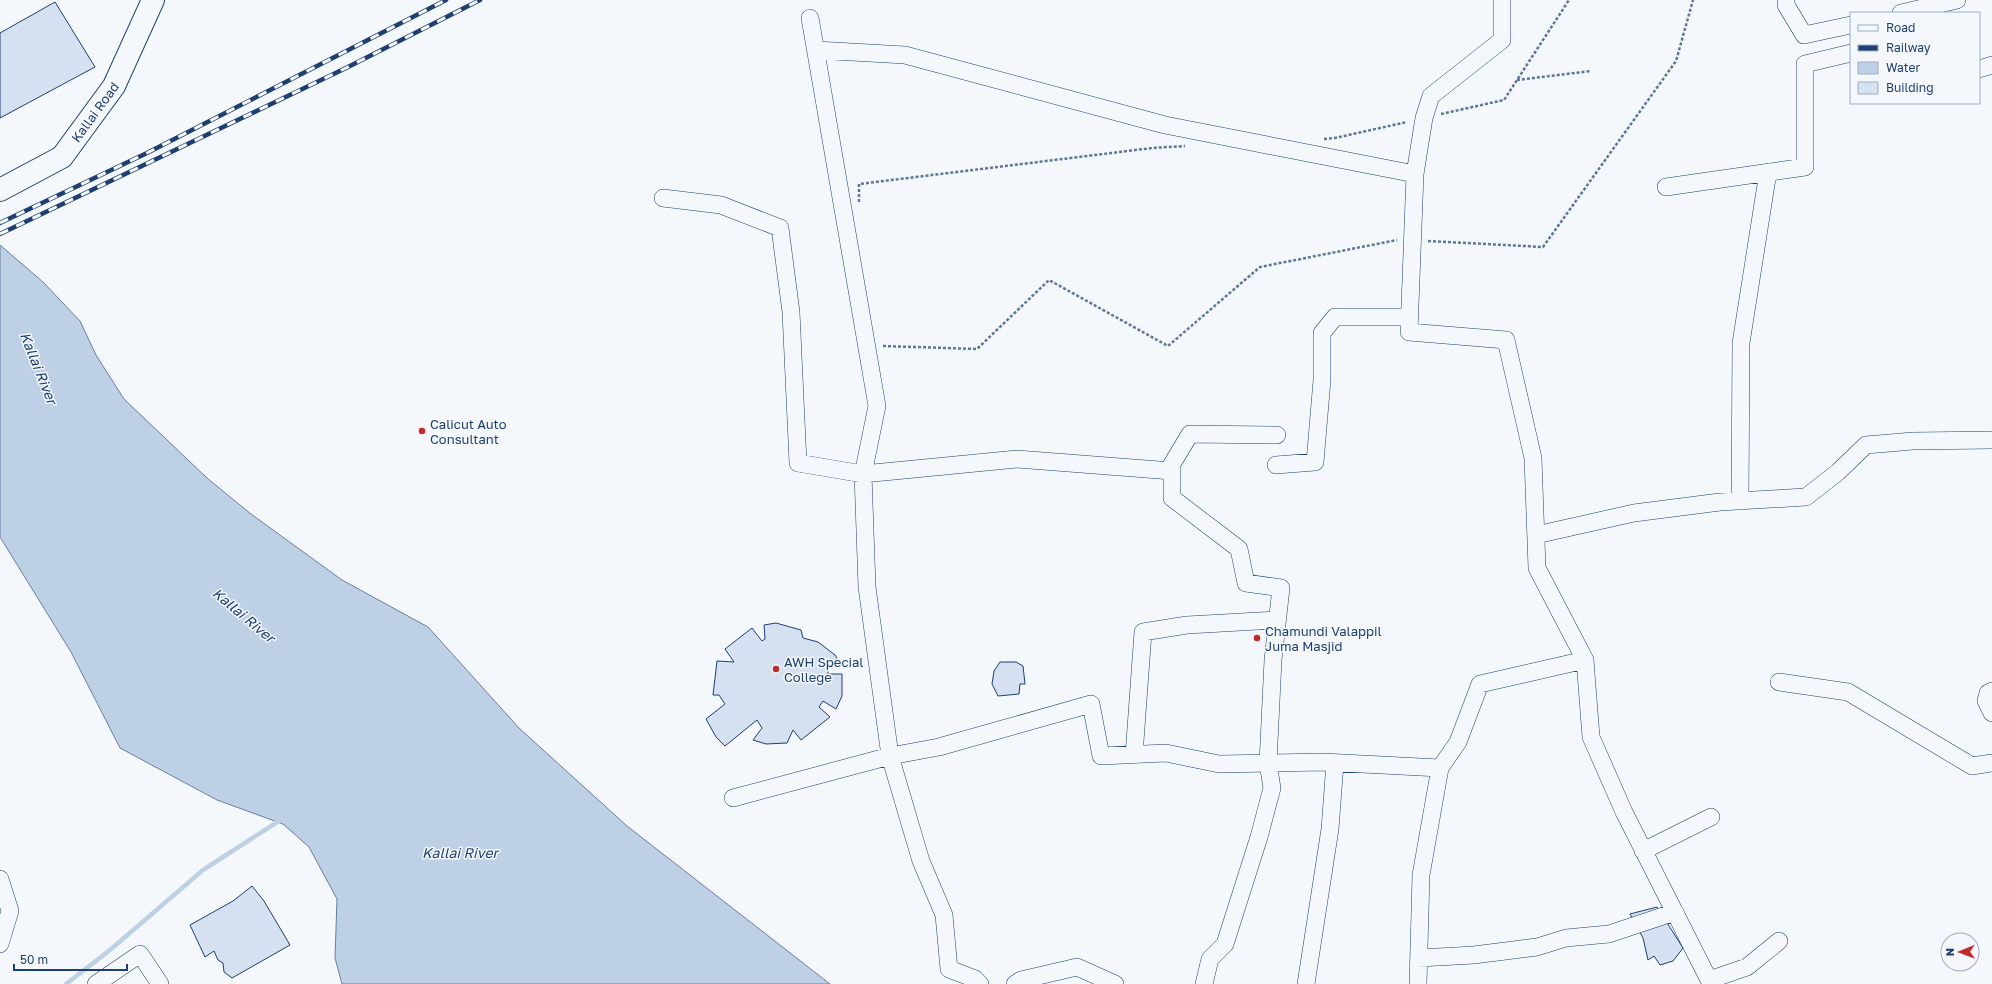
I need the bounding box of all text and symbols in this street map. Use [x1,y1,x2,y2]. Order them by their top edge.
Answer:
legend [1850,12,1980,104]
text: Road [1886,20,1915,35]
text: Railway [1886,40,1931,55]
text: Water [1886,60,1920,75]
street label: Kallai Road [68,79,122,145]
text: Building [1886,80,1934,95]
water label: Kallai River [17,330,62,409]
place label: Calicut Auto Consultant [430,416,507,447]
marker: Calicut Auto Consultant [417,426,427,436]
water label: Kallai River [209,584,281,648]
place label: Chamundi Valappil Juma Masjid [1265,623,1382,654]
marker: Chamundi Valappil Juma Masjid [1252,633,1262,643]
place label: AWH Special College [784,654,863,685]
marker: AWH Special College [771,664,781,674]
water label: Kallai River [422,844,501,861]
north arrow [1940,932,1980,972]
scale bar [14,946,127,972]
text: N [1943,948,1956,956]
text: 50 m [20,952,48,967]

